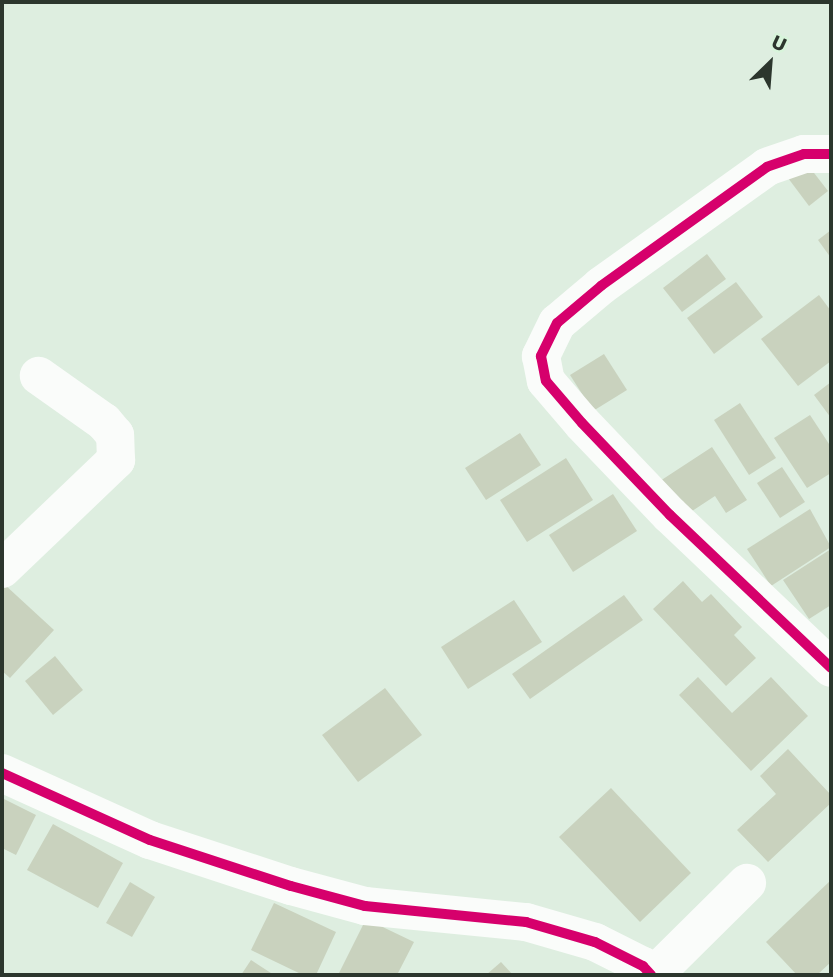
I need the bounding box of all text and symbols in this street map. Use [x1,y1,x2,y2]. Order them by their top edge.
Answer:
north arrow [735,28,805,98]
text: U [768,30,790,57]

